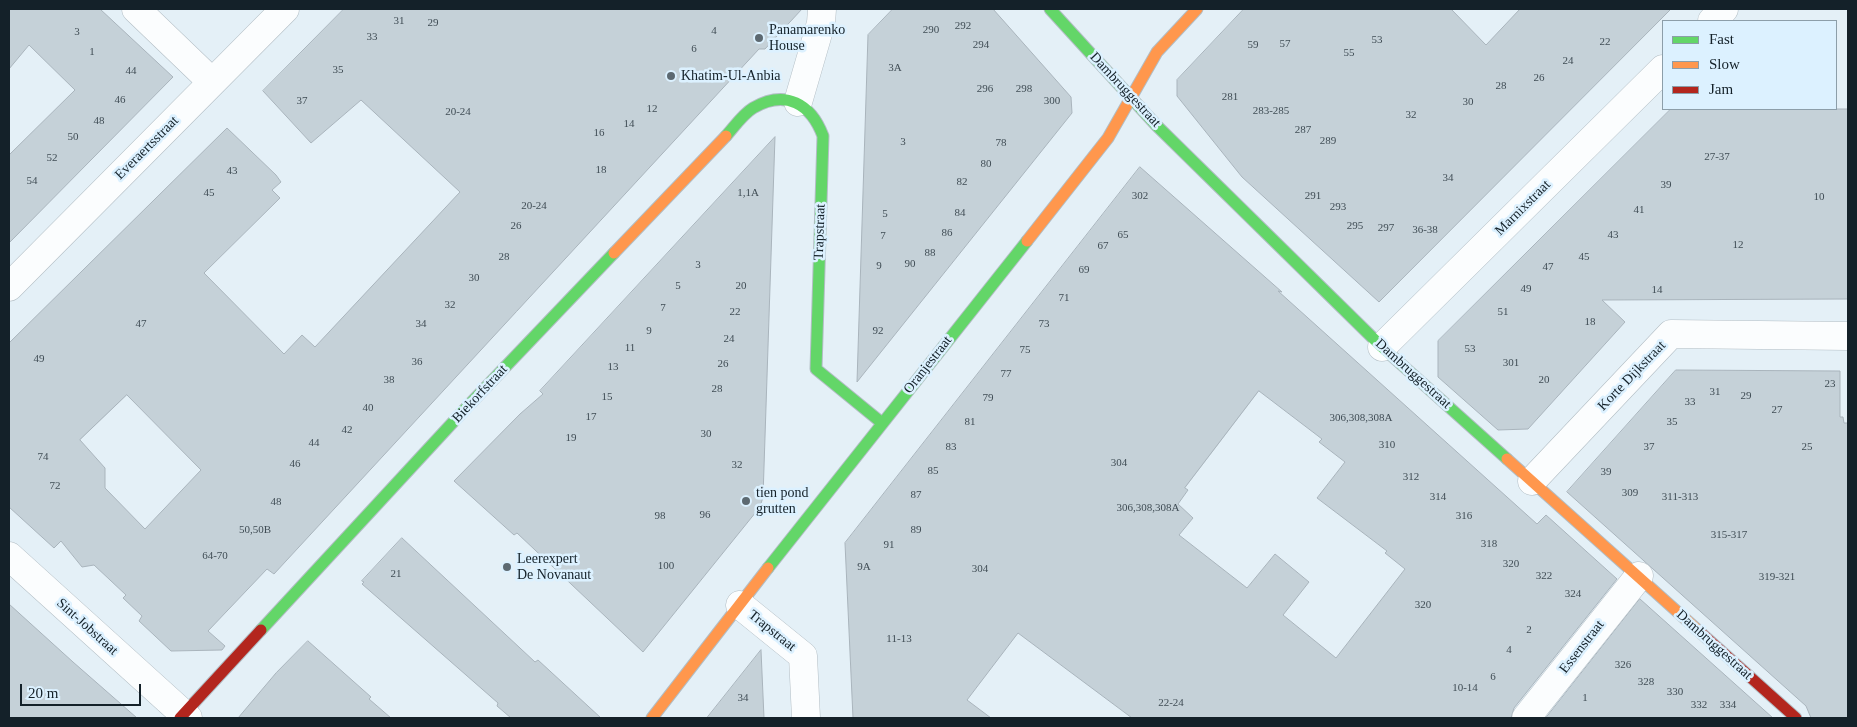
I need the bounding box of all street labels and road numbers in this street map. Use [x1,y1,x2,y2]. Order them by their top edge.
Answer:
street label: Dambruggestraat [1079,41,1171,139]
street label: Everaertsstraat [106,107,188,189]
street label: Marnixstraat [1487,172,1559,244]
street label: Trapstraat [810,198,830,266]
street label: Oranjestraat [896,327,960,403]
street label: Dambruggestraat [1364,328,1462,420]
street label: Korte Dijkstraat [1590,333,1674,419]
street label: Biekorfstraat [445,357,515,431]
street label: Sint-Jobstraat [49,591,125,663]
street label: Dambruggestraat [1665,599,1763,691]
street label: Trapstraat [741,603,803,659]
street label: Essenstraat [1552,612,1612,682]

